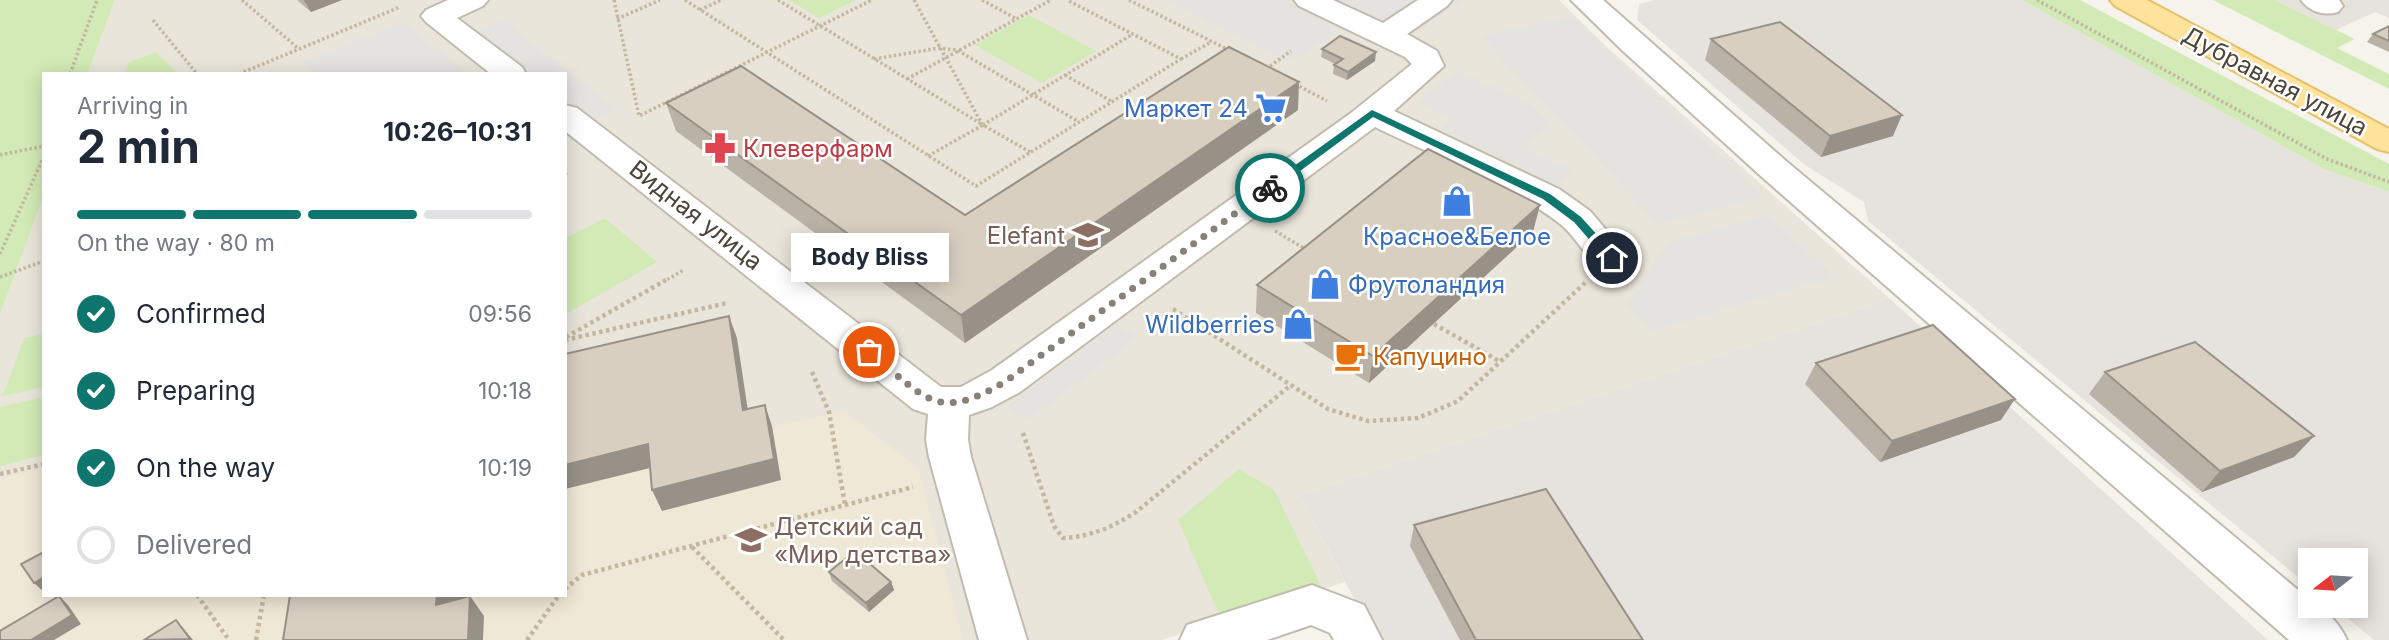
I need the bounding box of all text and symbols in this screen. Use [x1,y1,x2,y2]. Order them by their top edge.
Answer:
street label: Дубравная улица [2178,20,2372,142]
supermarket icon: Маркет 24 [1254,91,1288,125]
text: Arriving in [77,92,188,120]
place label: Маркет 24 [1124,94,1248,123]
text: 10:26–10:31 [383,116,532,147]
text: 2 min [77,118,200,174]
pharmacy icon: Клеверфарм [703,131,737,165]
place label: Клеверфарм [743,134,893,163]
courier [1235,153,1305,223]
street label: Видная улица [624,154,768,276]
icon: bike [1251,169,1289,207]
shop icon: Красное&Белое [1440,184,1474,218]
school or university icon: Elefant [1071,218,1105,252]
place label: Elefant [987,221,1065,250]
place label: Красное&Белое [1363,222,1551,251]
pin [1582,228,1642,288]
text: On the way · 80 m [77,229,275,257]
callout: Body Bliss [790,233,948,282]
icon: home [1593,239,1631,277]
text: Body Bliss [812,243,928,271]
shop icon: Фрутоландия [1308,267,1342,301]
place label: Фрутоландия [1348,270,1505,299]
icon: check [77,295,115,333]
text: Confirmed [136,298,266,329]
text: 09:56 [468,300,532,328]
shop icon: Wildberries [1281,307,1315,341]
place label: Wildberries [1145,310,1275,339]
pin [839,322,899,382]
icon: bag [850,333,888,371]
cafe icon: Капуцино [1333,339,1367,373]
place label: Капуцино [1373,342,1487,371]
icon: check [77,372,115,410]
text: Preparing [136,375,256,406]
text: 10:18 [478,377,532,405]
icon: check [77,449,115,487]
text: On the way [136,452,275,483]
text: 10:19 [478,454,532,482]
place label: Детский сад «Мир детства» [774,512,951,569]
school or university icon: Детский сад «Мир детства» [734,523,768,557]
text: Delivered [136,529,252,560]
north arrow [2298,548,2368,618]
map controls [2298,548,2368,618]

